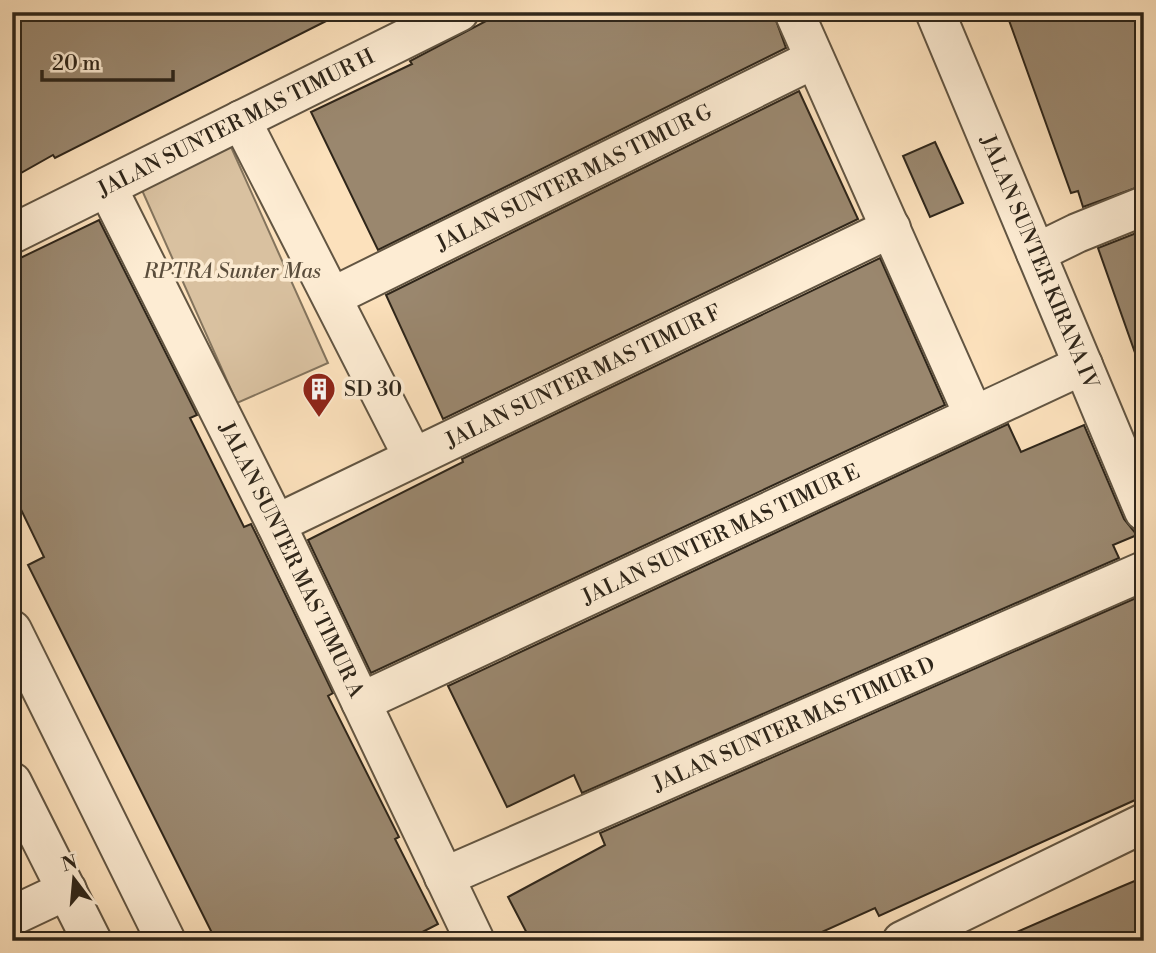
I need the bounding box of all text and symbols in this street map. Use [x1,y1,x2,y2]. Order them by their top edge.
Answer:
scale bar [42,38,173,82]
street label: JALAN SUNTER MAS TIMUR H [93,44,379,204]
text: 20 m [52,51,101,77]
street label: JALAN SUNTER MAS TIMUR G [431,99,717,258]
street label: JALAN SUNTER KIRANA IV [974,131,1104,394]
park label: RPTRA Sunter Mas [142,259,321,285]
street label: JALAN SUNTER MAS TIMUR F [441,300,726,455]
building icon: SD 30 [300,370,338,419]
place label: SD 30 [344,377,402,403]
street label: JALAN SUNTER MAS TIMUR A [213,417,369,703]
street label: JALAN SUNTER MAS TIMUR E [577,459,864,611]
street label: JALAN SUNTER MAS TIMUR D [649,652,939,798]
north arrow [38,844,108,914]
text: N [59,850,80,877]

